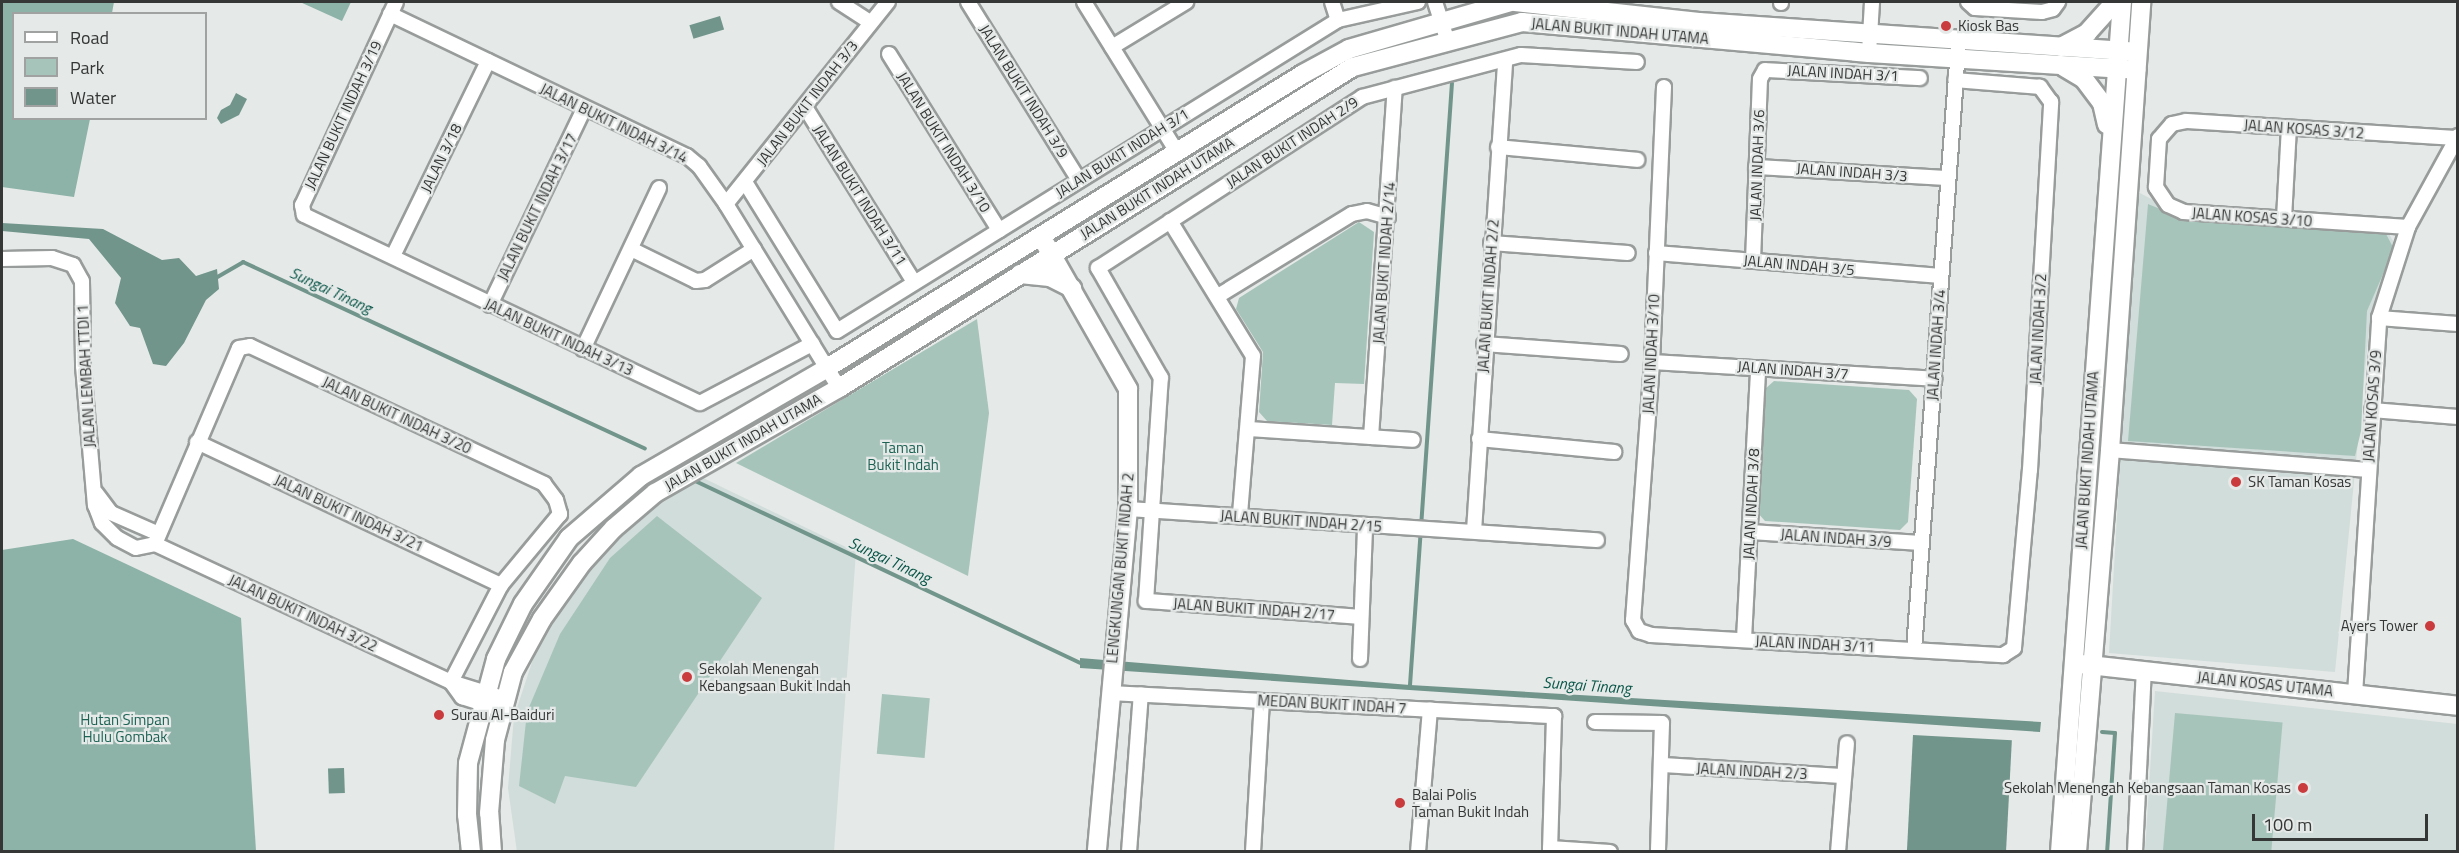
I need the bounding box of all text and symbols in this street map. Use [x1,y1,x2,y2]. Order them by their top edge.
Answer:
legend [12,12,207,120]
street label: JALAN BUKIT INDAH UTAMA [1530,14,1710,48]
place label: Kiosk Bas [1958,17,2019,35]
marker: Kiosk Bas [1939,19,1953,33]
street label: JALAN BUKIT INDAH 3/9 [976,21,1072,161]
text: Road [70,24,109,51]
street label: JALAN BUKIT INDAH 3/3 [753,37,861,169]
street label: JALAN BUKIT INDAH 3/19 [301,38,385,192]
text: Park [70,54,104,81]
street label: JALAN INDAH 3/1 [1787,61,1899,85]
street label: JALAN BUKIT INDAH 3/10 [893,68,995,216]
street label: JALAN BUKIT INDAH 3/14 [537,79,691,167]
text: Water [70,84,116,111]
street label: JALAN BUKIT INDAH 2/9 [1223,93,1361,191]
street label: JALAN BUKIT INDAH 3/1 [1052,105,1192,201]
street label: JALAN INDAH 3/6 [1746,109,1768,221]
street label: JALAN KOSAS 3/12 [2243,116,2365,142]
street label: JALAN 3/18 [417,121,465,195]
street label: JALAN BUKIT INDAH 3/11 [809,121,911,269]
street label: JALAN BUKIT INDAH 3/17 [493,130,581,284]
street label: JALAN BUKIT INDAH UTAMA [1077,133,1237,243]
street label: JALAN INDAH 3/3 [1796,159,1908,185]
street label: JALAN BUKIT INDAH 2/14 [1369,181,1399,345]
street label: JALAN KOSAS 3/10 [2191,204,2313,230]
street label: JALAN BUKIT INDAH 2/2 [1474,219,1502,373]
street label: JALAN INDAH 3/5 [1743,251,1855,279]
water label: Sungai Tinang [287,263,375,317]
street label: JALAN INDAH 3/2 [2026,273,2050,385]
street label: JALAN INDAH 3/4 [1923,289,1949,401]
street label: JALAN INDAH 3/10 [1639,294,1663,414]
street label: JALAN BUKIT INDAH 3/13 [482,295,636,379]
street label: JALAN LEMBAH TTDI 1 [73,304,99,448]
street label: JALAN KOSAS 3/9 [2359,349,2385,463]
street label: JALAN INDAH 3/7 [1737,357,1849,383]
street label: JALAN BUKIT INDAH UTAMA [2072,371,2102,549]
street label: JALAN BUKIT INDAH 3/20 [320,373,474,457]
street label: JALAN BUKIT INDAH UTAMA [661,390,825,494]
park label: Taman Bukit Indah [867,438,939,473]
street label: JALAN INDAH 3/8 [1739,448,1763,560]
street label: JALAN BUKIT INDAH 3/21 [272,471,426,555]
street label: LENGKUNGAN BUKIT INDAH 2 [1103,472,1137,664]
place label: SK Taman Kosas [2248,473,2351,491]
marker: SK Taman Kosas [2229,475,2243,489]
street label: JALAN BUKIT INDAH 2/15 [1219,506,1383,536]
street label: JALAN INDAH 3/9 [1780,525,1892,551]
water label: Sungai Tinang [846,533,934,587]
street label: JALAN BUKIT INDAH 3/22 [226,571,380,655]
street label: JALAN BUKIT INDAH 2/17 [1172,594,1336,624]
place label: Ayers Tower [2341,617,2418,635]
marker: Ayers Tower [2423,619,2437,633]
street label: JALAN INDAH 3/11 [1755,632,1875,656]
place label: Sekolah Menengah Kebangsaan Bukit Indah [699,659,851,694]
street label: JALAN KOSAS UTAMA [2196,668,2334,700]
marker: Sekolah Menengah Kebangsaan Bukit Indah [680,670,694,684]
water label: Sungai Tinang [1542,672,1632,698]
street label: MEDAN BUKIT INDAH 7 [1257,691,1407,717]
place label: Surau Al-Baiduri [451,706,554,724]
marker: Surau Al-Baiduri [432,708,446,722]
park label: Hutan Simpan Hulu Gombak [80,710,170,745]
street label: JALAN INDAH 2/3 [1696,759,1808,783]
place label: Sekolah Menengah Kebangsaan Taman Kosas [2004,779,2291,797]
marker: Sekolah Menengah Kebangsaan Taman Kosas [2296,781,2310,795]
place label: Balai Polis Taman Bukit Indah [1412,785,1529,820]
marker: Balai Polis Taman Bukit Indah [1393,796,1407,810]
scale bar [2255,802,2430,840]
text: 100 m [2263,811,2312,838]

